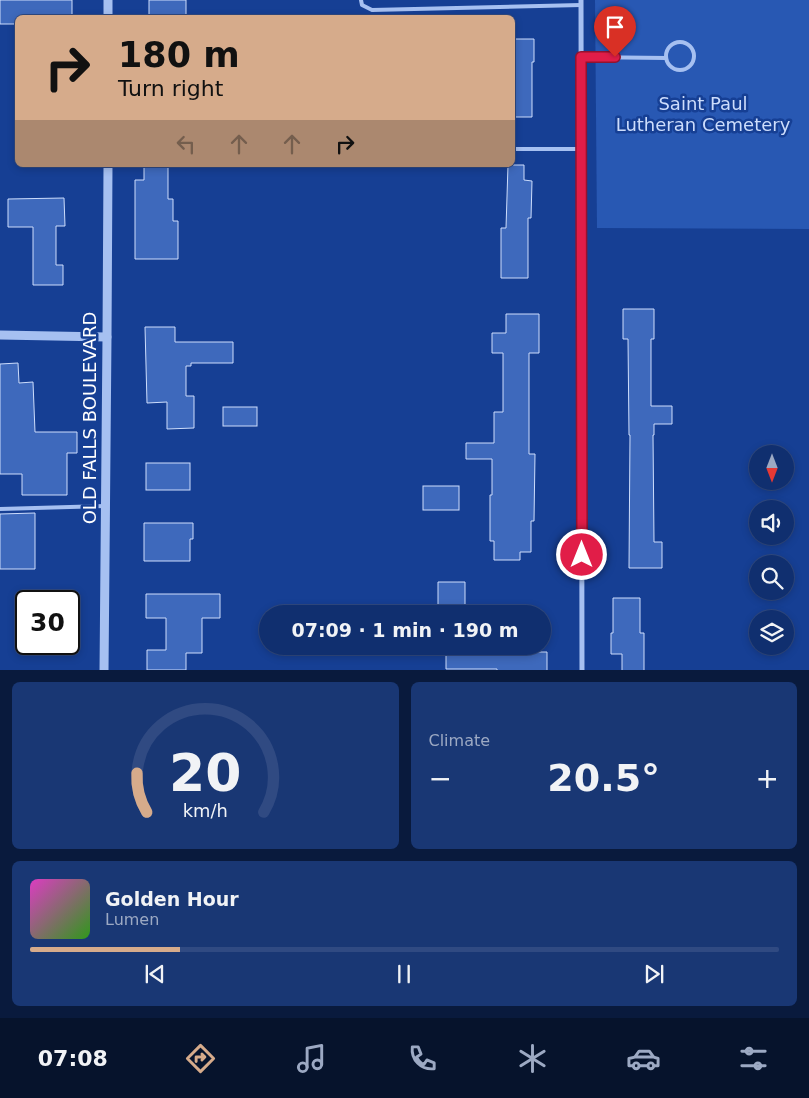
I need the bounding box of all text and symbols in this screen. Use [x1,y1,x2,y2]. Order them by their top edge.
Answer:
pin [594,6,636,57]
icon: arrive [601,13,629,41]
icon: right [35,35,100,100]
text: 180 m [118,35,240,75]
text: Turn right [118,76,223,101]
park label: Saint Paul Lutheran Cemetery [616,93,791,135]
icon: left [172,130,200,158]
icon: ahead [225,130,253,158]
icon: ahead [278,130,306,158]
icon: right [331,130,359,158]
street label: OLD FALLS BOULEVARD [79,312,100,524]
north arrow [749,445,794,490]
map controls [749,445,794,655]
button: sound [749,500,794,545]
position arrow [555,528,607,580]
button: search [749,555,794,600]
speed limit sign: 30 [15,590,80,655]
button: layers [749,610,794,655]
text: 07:09 · 1 min · 190 m [291,619,519,641]
text: Climate [429,731,490,750]
text: 20 [169,743,241,803]
text: 20.5° [547,756,660,800]
text: − [429,762,452,795]
text: + [756,762,779,795]
text: km/h [183,800,228,821]
text: Golden Hour [105,888,239,910]
text: Lumen [105,910,159,929]
icon: previous [141,960,169,988]
icon: pause [390,960,418,988]
icon: next [640,960,668,988]
icon: directions [183,1041,218,1076]
icon: music [294,1041,329,1076]
icon: phone [405,1041,440,1076]
icon: climate [515,1041,550,1076]
icon: car [626,1041,661,1076]
icon: filters [736,1041,771,1076]
text: 07:08 [38,1046,108,1071]

